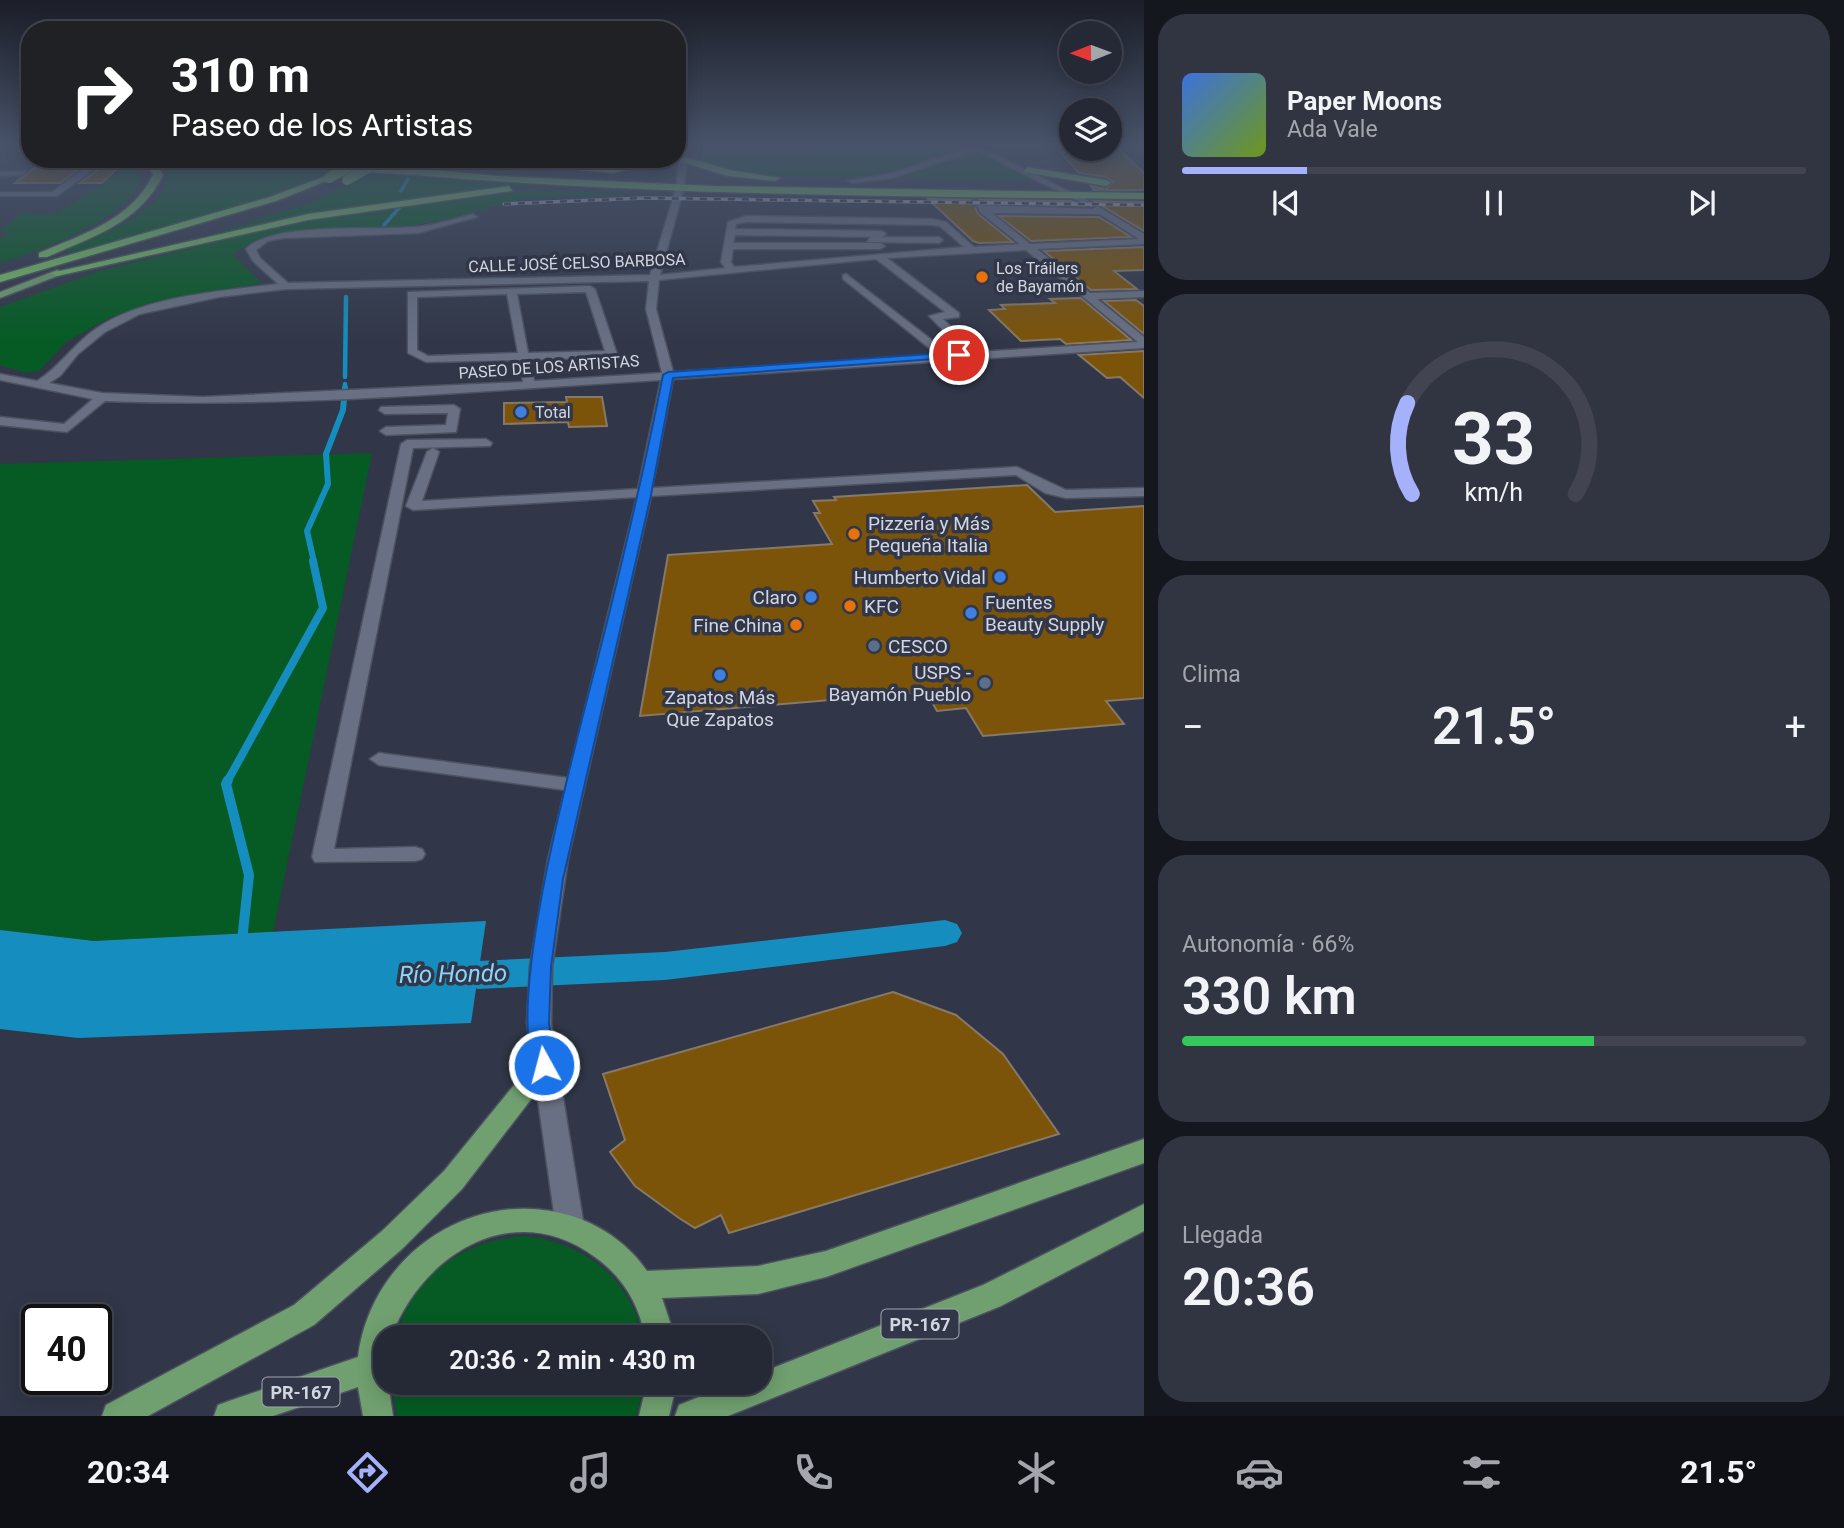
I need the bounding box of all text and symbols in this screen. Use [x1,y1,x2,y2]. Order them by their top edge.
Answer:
north arrow [1059,21,1122,84]
map controls [1059,21,1122,161]
text: 310 m [171,47,310,104]
icon: right [56,49,147,140]
text: Paper Moons [1287,86,1442,116]
button: layers [1059,98,1122,161]
text: Paseo de los Artistas [171,106,473,144]
text: Ada Vale [1287,116,1378,143]
icon: previous [1267,184,1305,222]
icon: pause [1475,184,1513,222]
icon: next [1683,184,1721,222]
street label: CALLE JOSÉ CELSO BARBOSA [468,250,686,276]
place label: Los Tráilers de Bayamón [996,259,1084,296]
marker: Los Tráilers de Bayamón [974,269,990,285]
pin [929,325,989,385]
icon: arrive [940,336,978,374]
street label: PASEO DE LOS ARTISTAS [458,351,640,383]
text: 33 [1452,396,1536,482]
place label: Total [535,403,571,422]
marker: Total [513,404,529,420]
text: km/h [1465,477,1523,506]
place label: Pizzería y Más Pequeña Italia [868,512,990,557]
marker: Pizzería y Más Pequeña Italia [846,526,862,542]
place label: Humberto Vidal [854,566,986,589]
marker: Humberto Vidal [992,569,1008,585]
place label: Claro [753,586,797,609]
marker: Claro [803,589,819,605]
place label: Fuentes Beauty Supply [985,591,1104,636]
place label: KFC [864,595,899,618]
marker: KFC [842,598,858,614]
marker: Fuentes Beauty Supply [963,605,979,621]
place label: Fine China [693,614,782,637]
marker: Fine China [788,617,804,633]
place label: CESCO [888,635,948,658]
marker: CESCO [866,638,882,654]
place label: USPS - Bayamón Pueblo [828,661,971,706]
text: Clima [1182,661,1241,688]
marker: Zapatos Más Que Zapatos [712,667,728,683]
marker: USPS - Bayamón Pueblo [977,675,993,691]
place label: Zapatos Más Que Zapatos [665,686,775,731]
text: 21.5° [1432,696,1556,757]
text: − [1182,705,1204,749]
text: + [1784,705,1806,749]
text: Autonomía · 66% [1182,931,1354,958]
water label: Río Hondo [399,959,507,989]
text: 330 km [1182,966,1357,1027]
position arrow [507,1028,581,1102]
text: Llegada [1182,1222,1263,1249]
text: 20:36 [1182,1257,1315,1318]
speed limit sign: 40 [21,1304,112,1395]
road number: PR-167 [881,1310,958,1338]
text: 20:36 · 2 min · 430 m [449,1345,696,1375]
road number: PR-167 [262,1378,340,1406]
icon: directions [343,1448,392,1497]
icon: music [566,1448,615,1497]
icon: phone [789,1448,838,1497]
icon: climate [1012,1448,1061,1497]
icon: car [1235,1448,1284,1497]
icon: filters [1457,1448,1506,1497]
text: 20:34 [87,1453,169,1491]
text: 21.5° [1680,1453,1757,1491]

